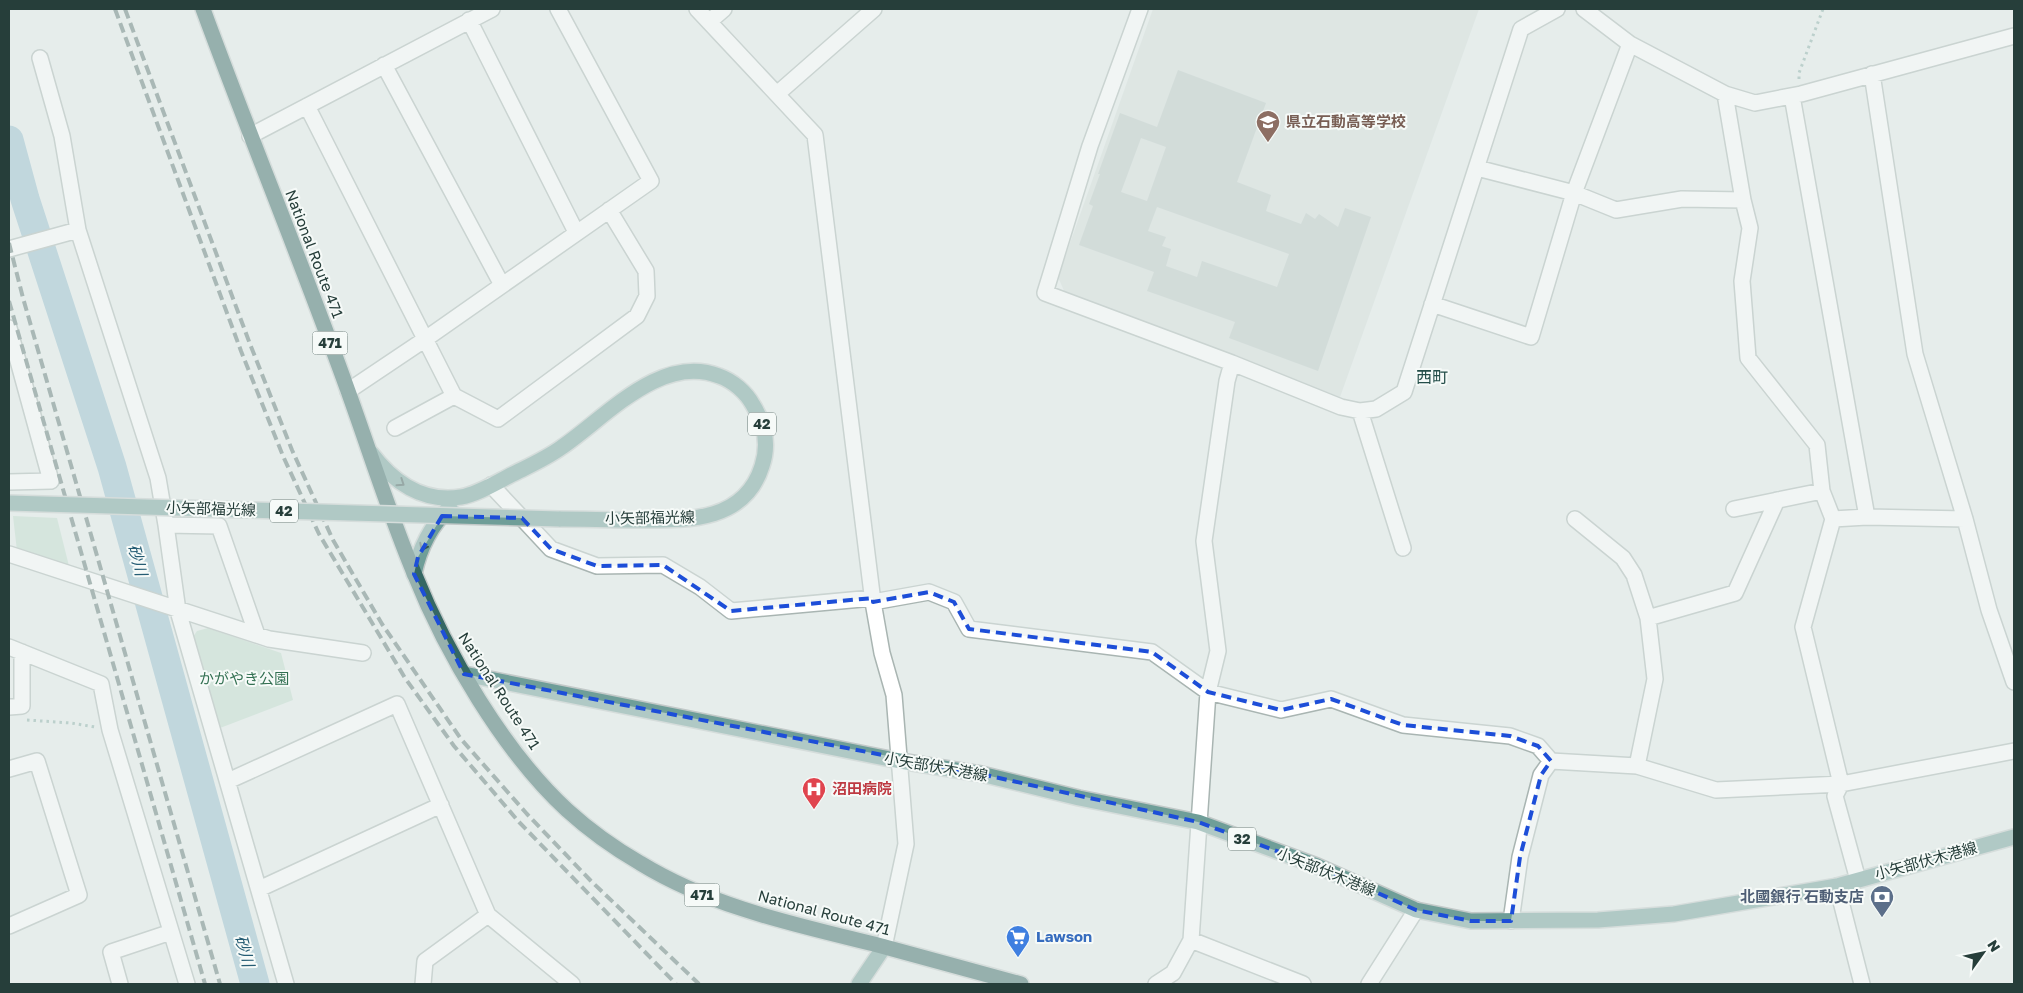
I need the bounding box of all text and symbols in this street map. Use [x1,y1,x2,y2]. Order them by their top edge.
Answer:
school or university icon: 県立石動高等学校 [1255,109,1281,143]
place label: 県立石動高等学校 [1286,112,1406,130]
street label: National Route 471 [282,187,348,320]
road number: 471 [312,332,348,354]
district label: 西町 [1416,367,1448,387]
road number: 42 [748,412,776,436]
one-way arrow [395,477,404,486]
street label: 小矢部福光線 [166,497,256,519]
road number: 42 [270,500,298,522]
street label: 小矢部福光線 [605,507,695,527]
one-way arrow [419,541,429,550]
water label: 砂川 [124,542,152,580]
street label: National Route 471 [455,629,544,752]
park label: かがやき公園 [199,669,289,687]
street label: 小矢部伏木港線 [883,748,989,784]
hospital icon: 沼田病院 [801,776,827,810]
place label: 沼田病院 [832,779,892,797]
road number: 32 [1228,828,1256,851]
street label: 小矢部伏木港線 [1873,838,1979,882]
street label: 小矢部伏木港線 [1274,843,1378,899]
road number: 471 [684,884,720,906]
bank icon: 北國銀行 石動支店 [1869,884,1895,918]
street label: National Route 471 [756,886,892,938]
place label: 北國銀行 石動支店 [1740,887,1864,905]
supermarket icon: Lawson [1005,924,1031,958]
place label: Lawson [1036,927,1092,945]
north arrow [1958,928,2008,978]
water label: 砂川 [231,933,259,971]
text: N [1984,937,2004,955]

